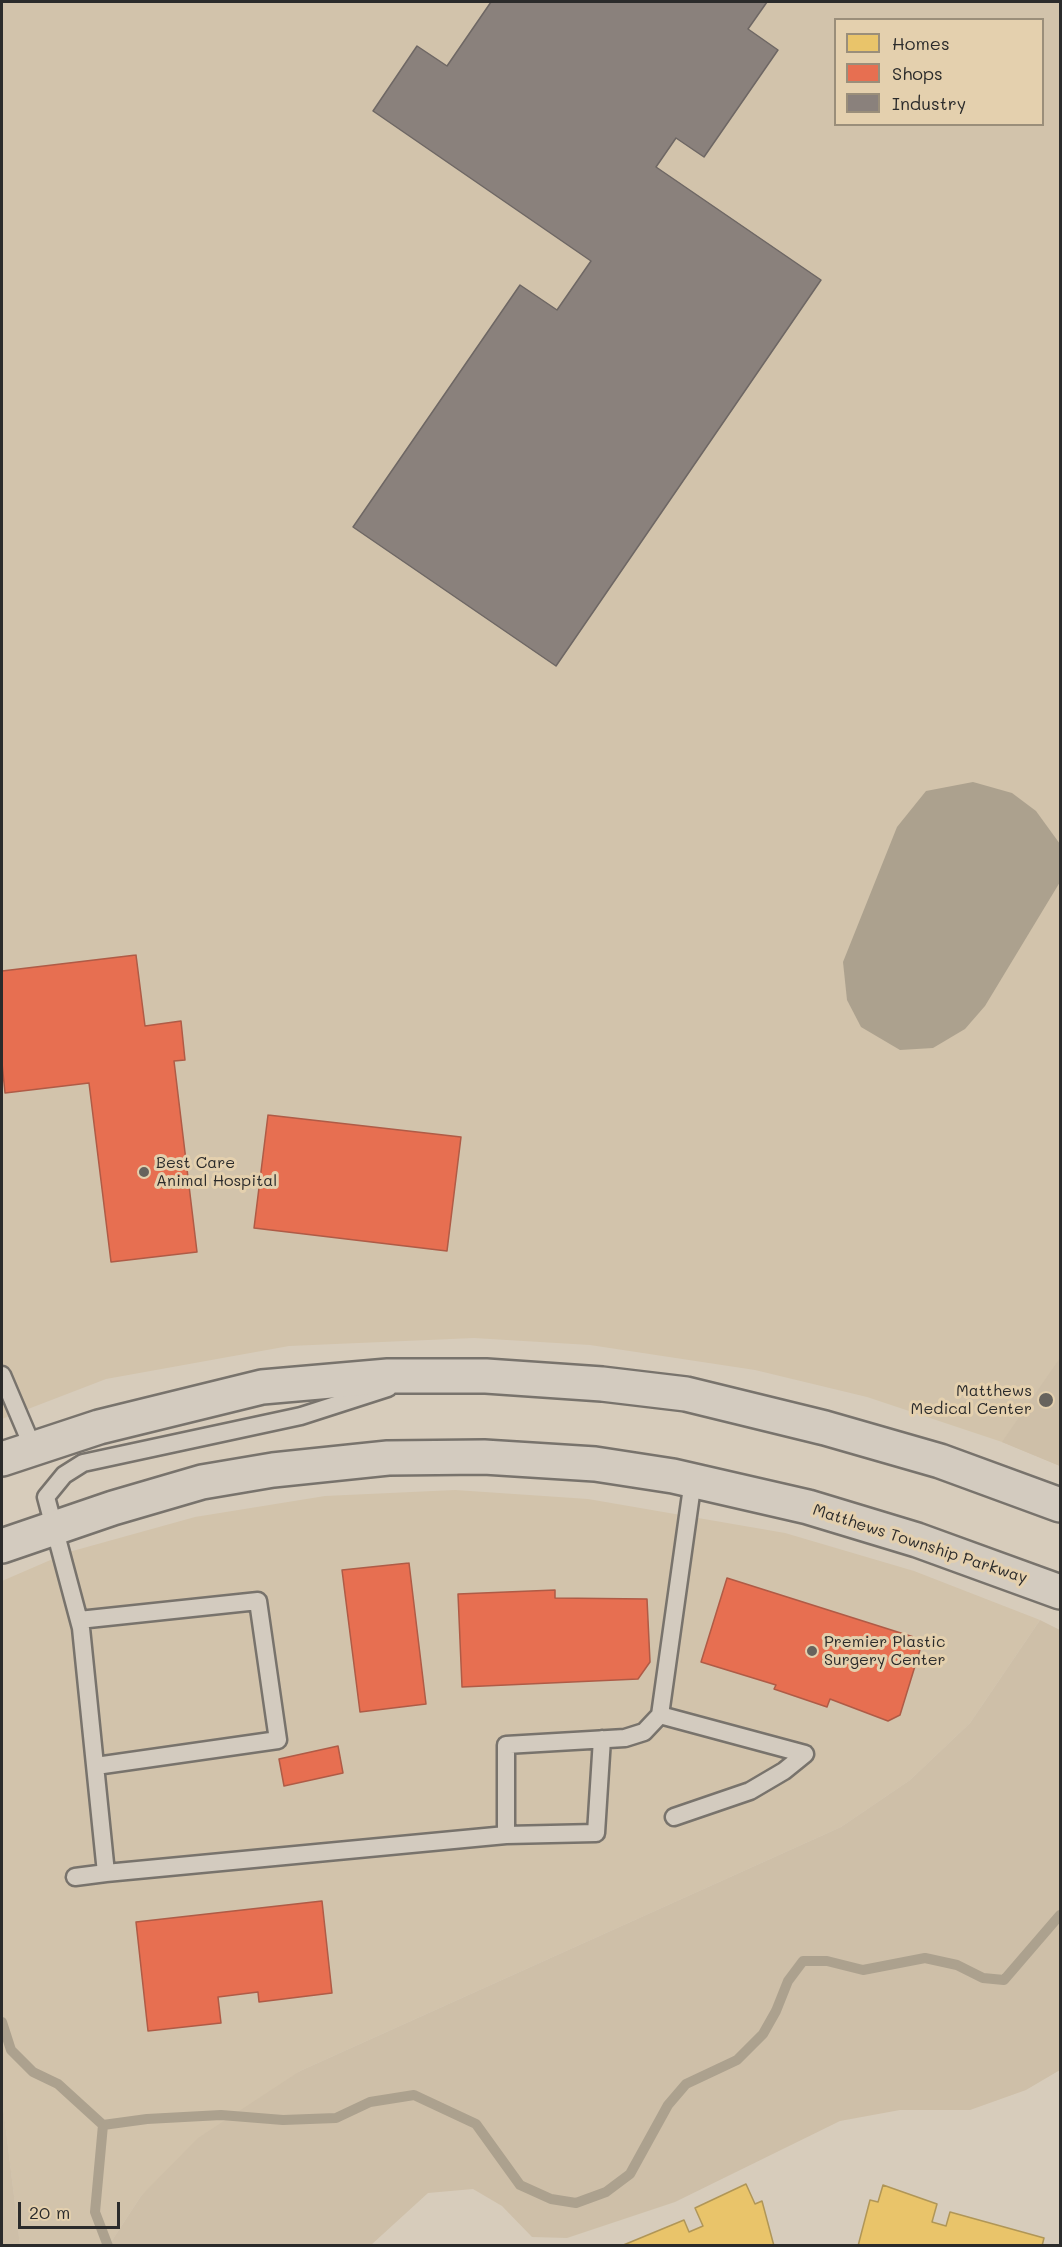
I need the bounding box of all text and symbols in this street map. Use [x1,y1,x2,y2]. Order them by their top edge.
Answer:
legend [834,18,1044,126]
text: Homes [892,31,950,55]
text: Shops [892,61,943,85]
text: Industry [892,91,966,115]
place label: Best Care Animal Hospital [156,1153,277,1191]
marker: Best Care Animal Hospital [137,1165,151,1179]
place label: Matthews Medical Center [911,1381,1032,1419]
marker: Matthews Medical Center [1037,1391,1055,1409]
street label: Matthews Township Parkway [810,1500,1030,1588]
place label: Premier Plastic Surgery Center [824,1632,946,1670]
marker: Premier Plastic Surgery Center [805,1644,819,1658]
scale bar [21,2190,123,2228]
text: 20 m [29,2200,70,2224]

